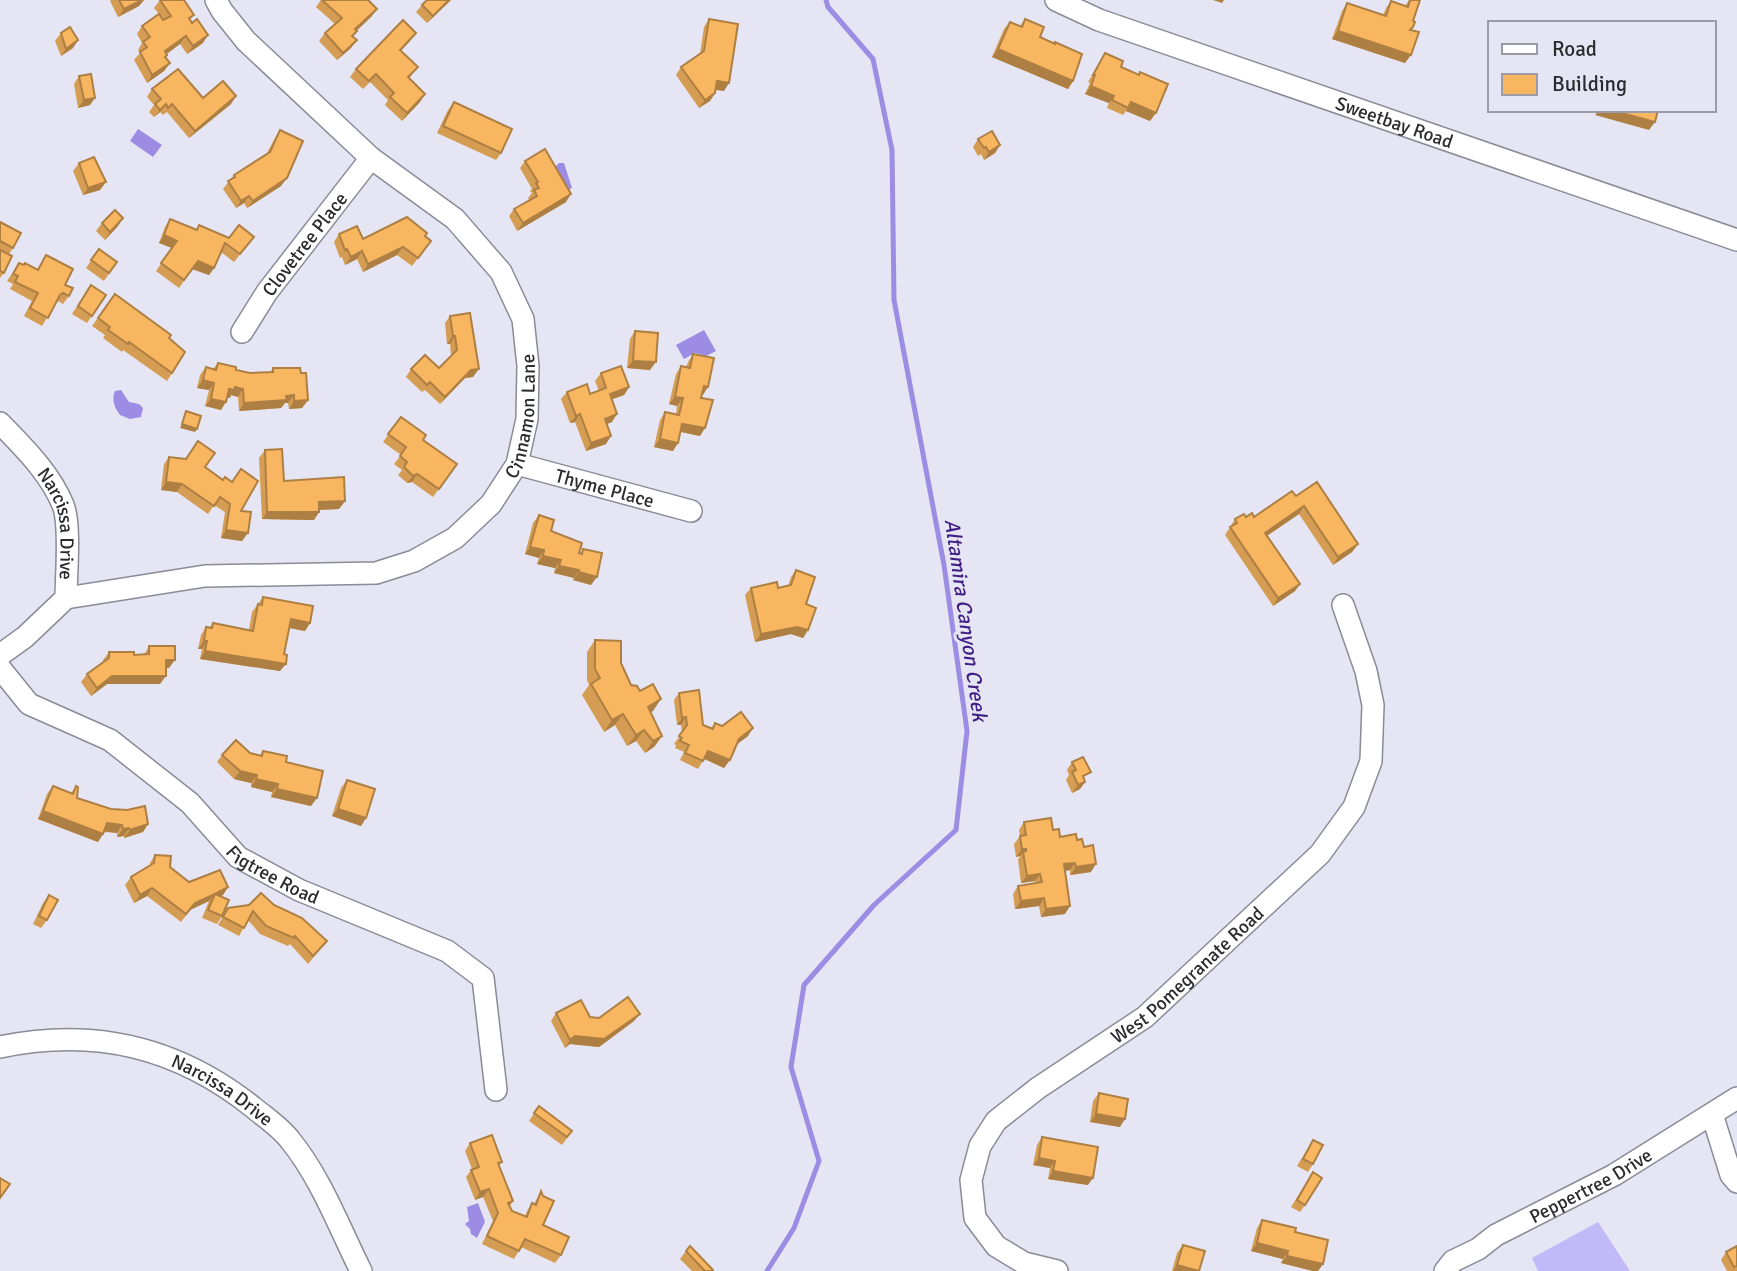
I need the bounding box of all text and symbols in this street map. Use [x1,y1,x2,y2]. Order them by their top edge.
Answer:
legend [1488,21,1716,112]
text: Road [1552,36,1597,62]
text: Building [1552,71,1627,97]
street label: Sweetbay Road [1332,92,1456,154]
street label: Clovetree Place [257,188,353,301]
street label: Cinnamon Lane [500,353,541,483]
street label: Narcissa Drive [32,463,79,580]
street label: Thyme Place [552,464,657,514]
water label: Altamira Canyon Creek [939,517,993,725]
street label: Figtree Road [220,841,322,910]
street label: West Pomegranate Road [1107,902,1269,1049]
street label: Narcissa Drive [168,1049,278,1131]
street label: Peppertree Drive [1526,1143,1657,1229]

